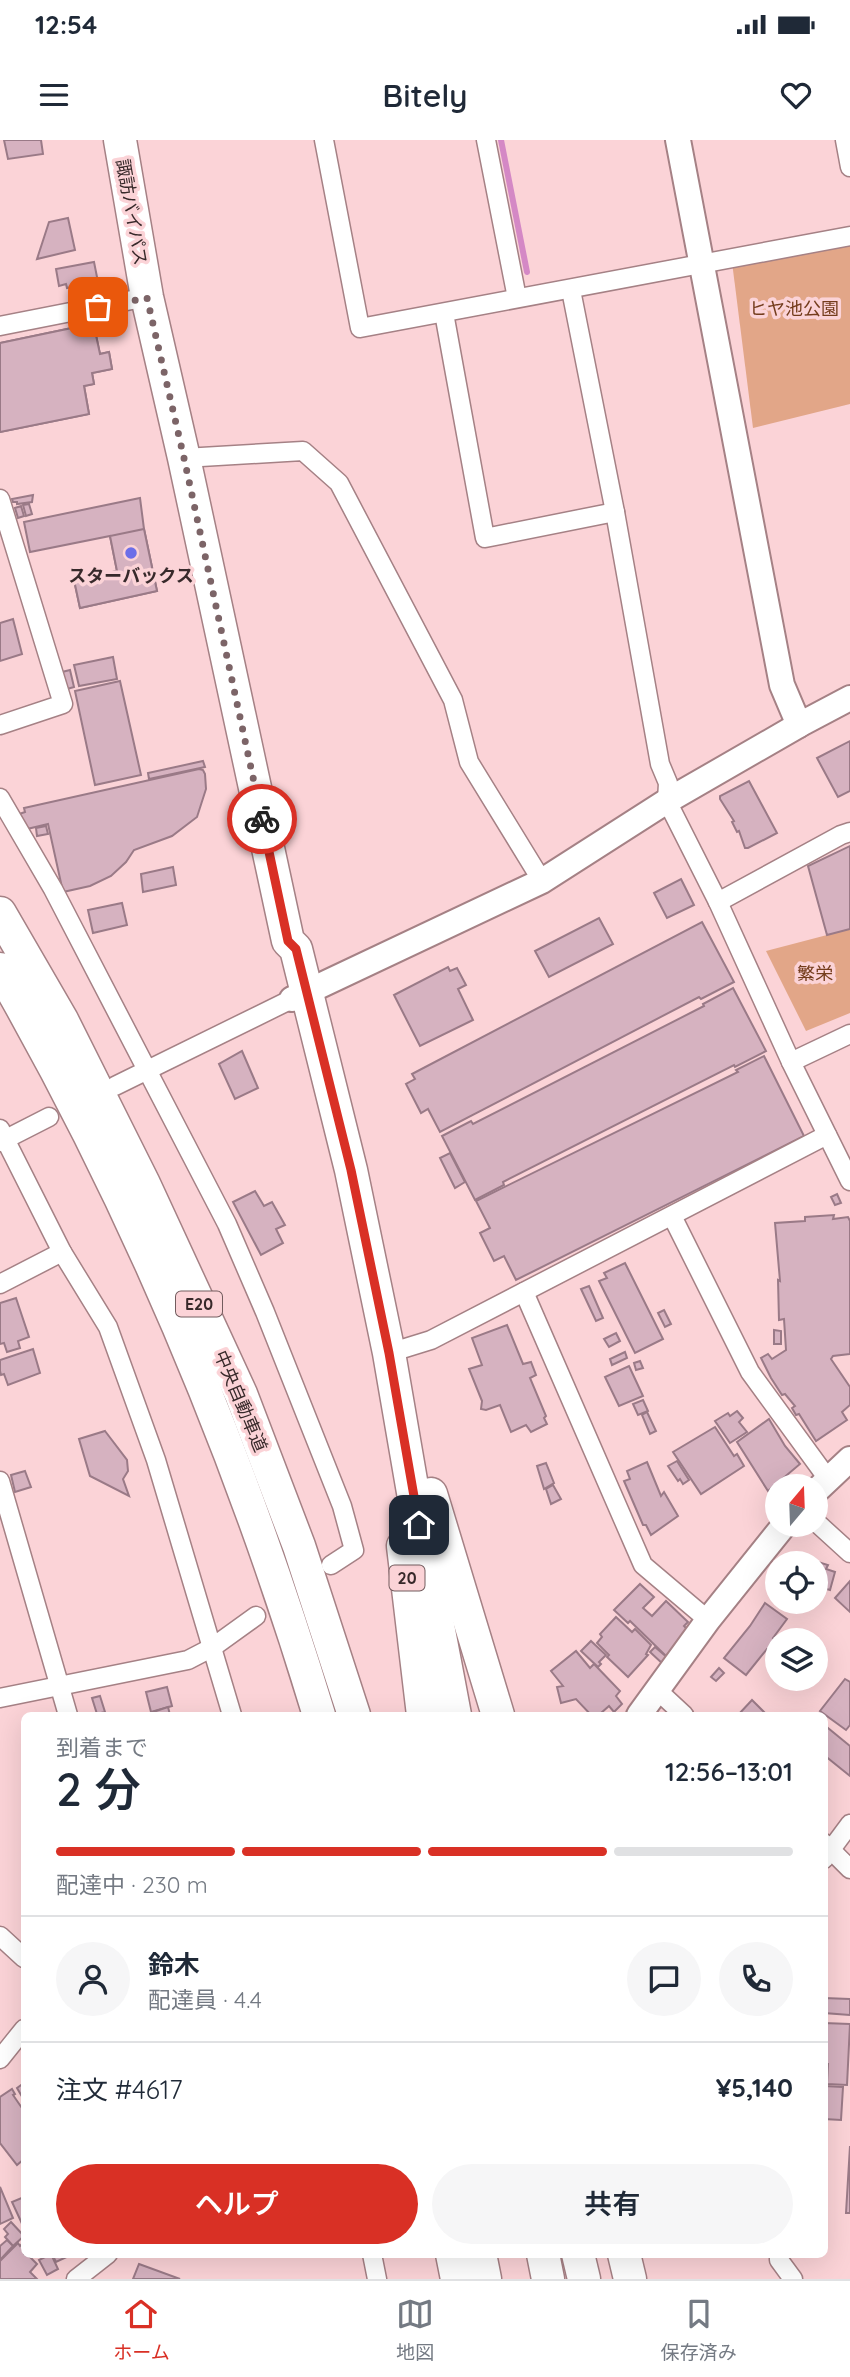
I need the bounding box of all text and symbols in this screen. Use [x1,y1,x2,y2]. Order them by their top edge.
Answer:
text: 12:54 [35,8,97,41]
text: Bitely [382,75,468,115]
icon: menu [35,76,73,114]
icon: heart [777,76,815,114]
street label: 諏訪バイパス [111,157,153,267]
pin [68,277,128,337]
icon: bag [79,288,117,326]
park label: ヒヤ池公園 [749,297,839,320]
marker: スターバックス [123,545,139,561]
place label: スターバックス [68,564,194,587]
courier [227,784,297,854]
icon: bike [243,800,281,838]
park label: 繁栄 [797,962,833,985]
road number: E20 [176,1292,222,1316]
street label: 中央自動車道 [209,1347,273,1455]
north arrow [765,1474,828,1536]
map controls [765,1474,828,1691]
pin [389,1495,449,1555]
icon: home [400,1506,438,1544]
button: locate [765,1551,828,1614]
road number: 20 [390,1566,424,1590]
button: layers [765,1628,828,1691]
text: 到着まで [56,1733,148,1762]
text: 12:56–13:01 [665,1755,793,1788]
text: 2 分 [56,1760,141,1818]
text: 配達中 · 230 m [56,1870,208,1899]
button: person [56,1942,130,2016]
button: chat [627,1942,701,2016]
button: phone [719,1942,793,2016]
text: 鈴木 [148,1948,200,1981]
text: 配達員 · 4.4 [148,1985,262,2014]
text: ¥5,140 [716,2071,793,2104]
text: 注文 #4617 [56,2073,183,2106]
button: ヘルプ [56,2164,418,2244]
button: 共有 [432,2164,793,2244]
tab: ホーム [113,2295,170,2364]
tab: 地図 [396,2295,434,2364]
tab: 保存済み [661,2295,737,2364]

